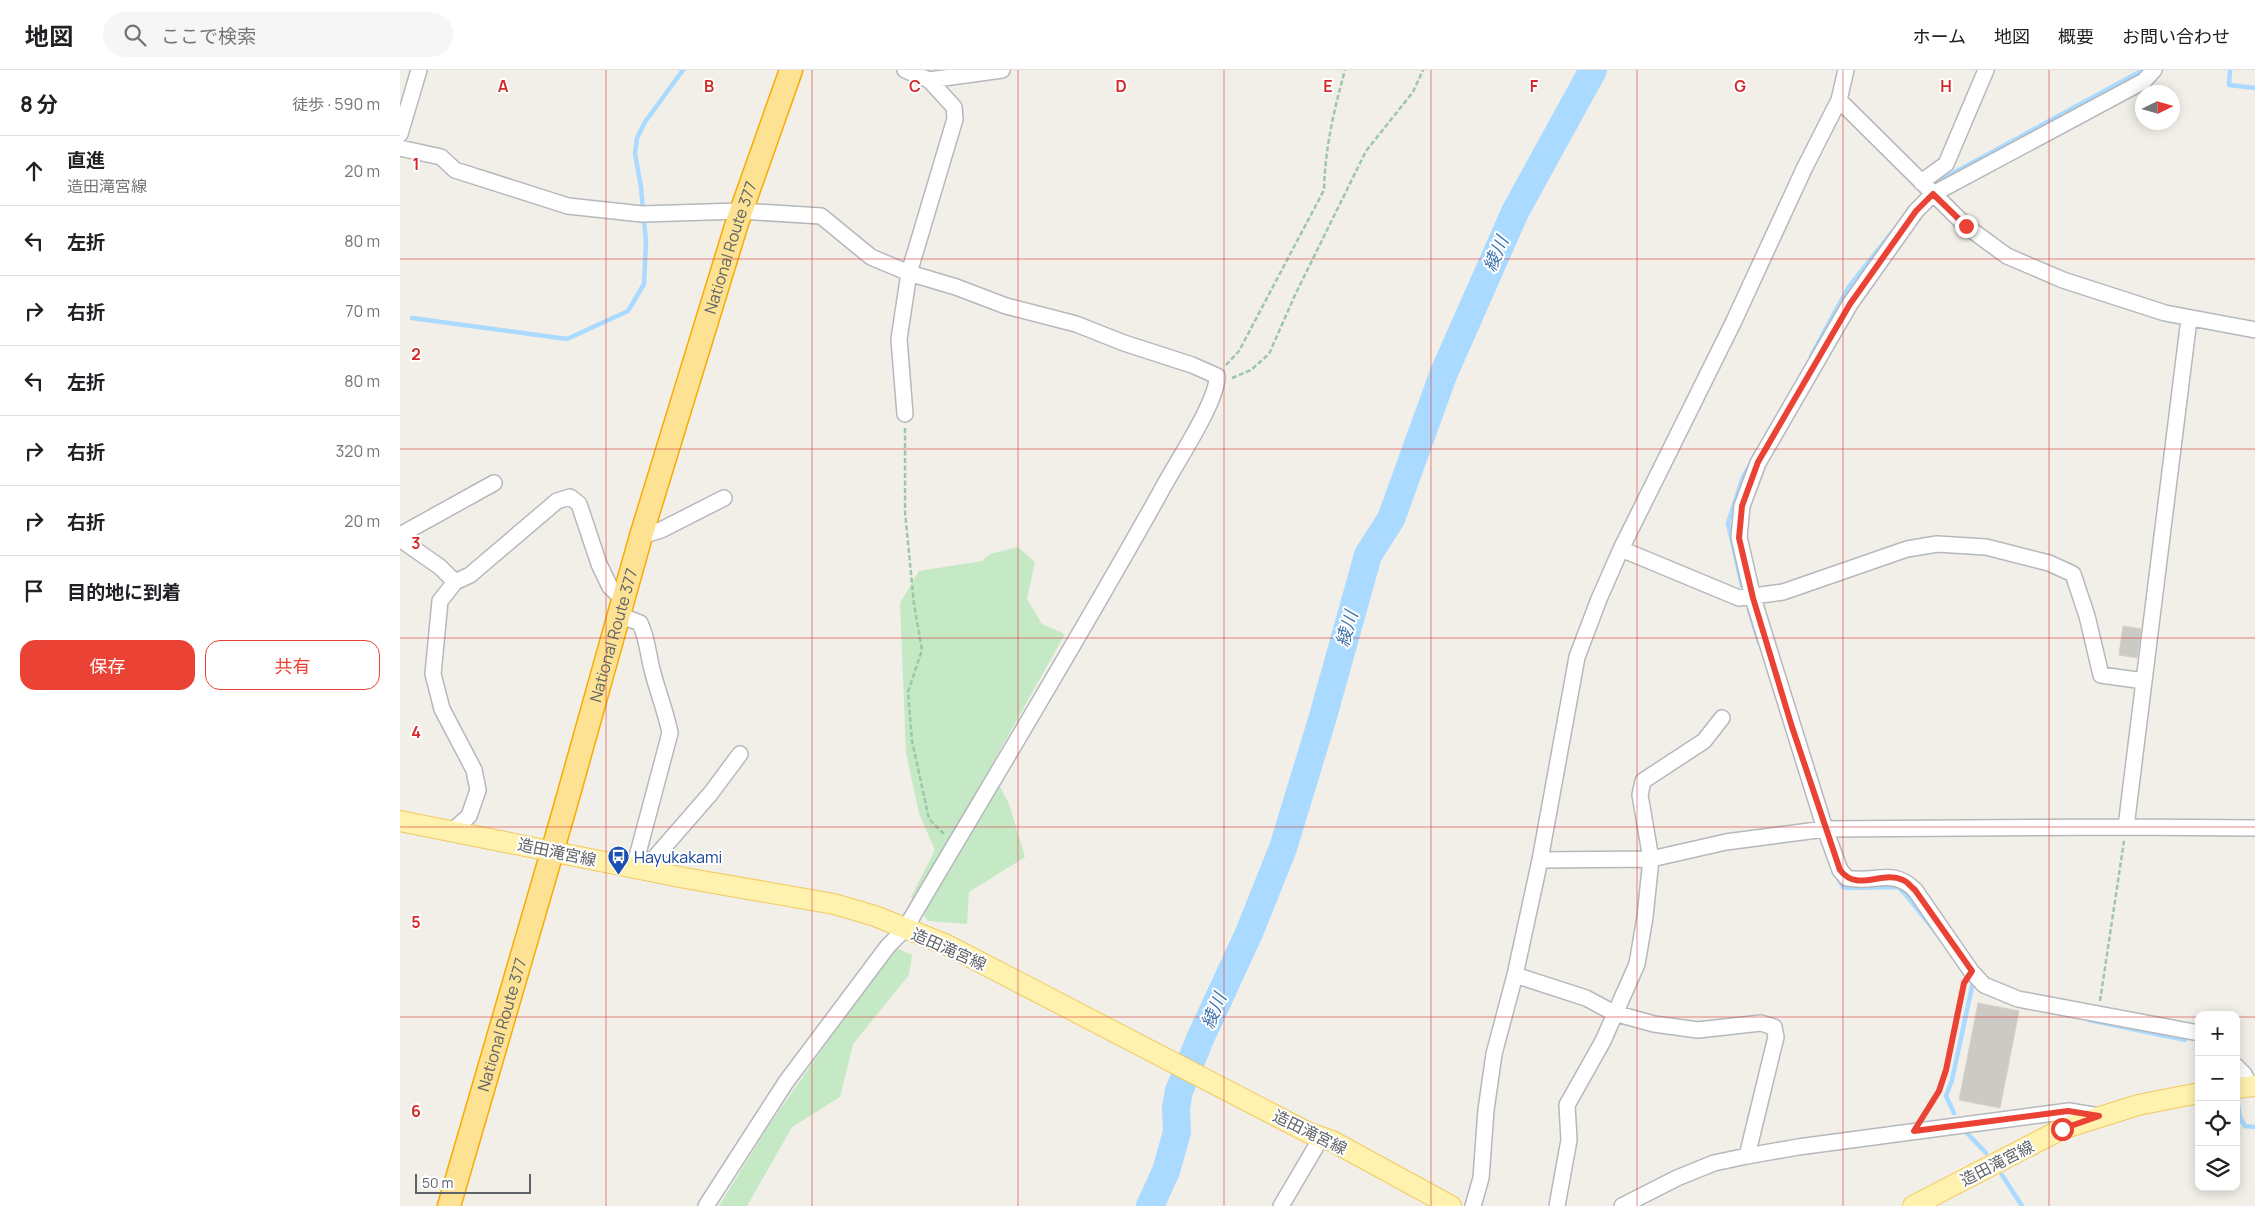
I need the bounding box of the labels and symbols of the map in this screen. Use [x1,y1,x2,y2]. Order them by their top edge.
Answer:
text: A [498,75,509,97]
text: B [704,75,714,97]
text: C [909,75,921,97]
text: D [1115,75,1127,97]
text: E [1323,75,1333,97]
text: F [1530,75,1539,97]
text: G [1734,75,1746,97]
text: H [1940,75,1952,97]
north arrow [2135,85,2180,130]
text: 1 [412,153,420,175]
street label: National Route 377 [699,178,762,316]
route end [1955,215,1978,238]
water label: 綾川 [1477,230,1514,275]
text: 2 [411,343,421,365]
text: 3 [411,532,421,554]
street label: National Route 377 [584,566,642,705]
water label: 綾川 [1330,606,1363,649]
text: 4 [411,721,421,743]
street label: 造田滝宮線 [516,833,598,871]
bus stop icon: Hayukakami [606,845,630,876]
place label: Hayukakami [634,846,722,868]
text: 5 [411,911,421,933]
street label: 造田滝宮線 [908,923,990,975]
street label: National Route 377 [472,955,532,1094]
water label: 綾川 [1195,988,1232,1032]
text: 6 [411,1100,421,1122]
street label: 造田滝宮線 [1269,1105,1351,1159]
route start [2051,1118,2074,1141]
street label: 造田滝宮線 [1956,1135,2038,1191]
scale bar [415,1171,531,1194]

